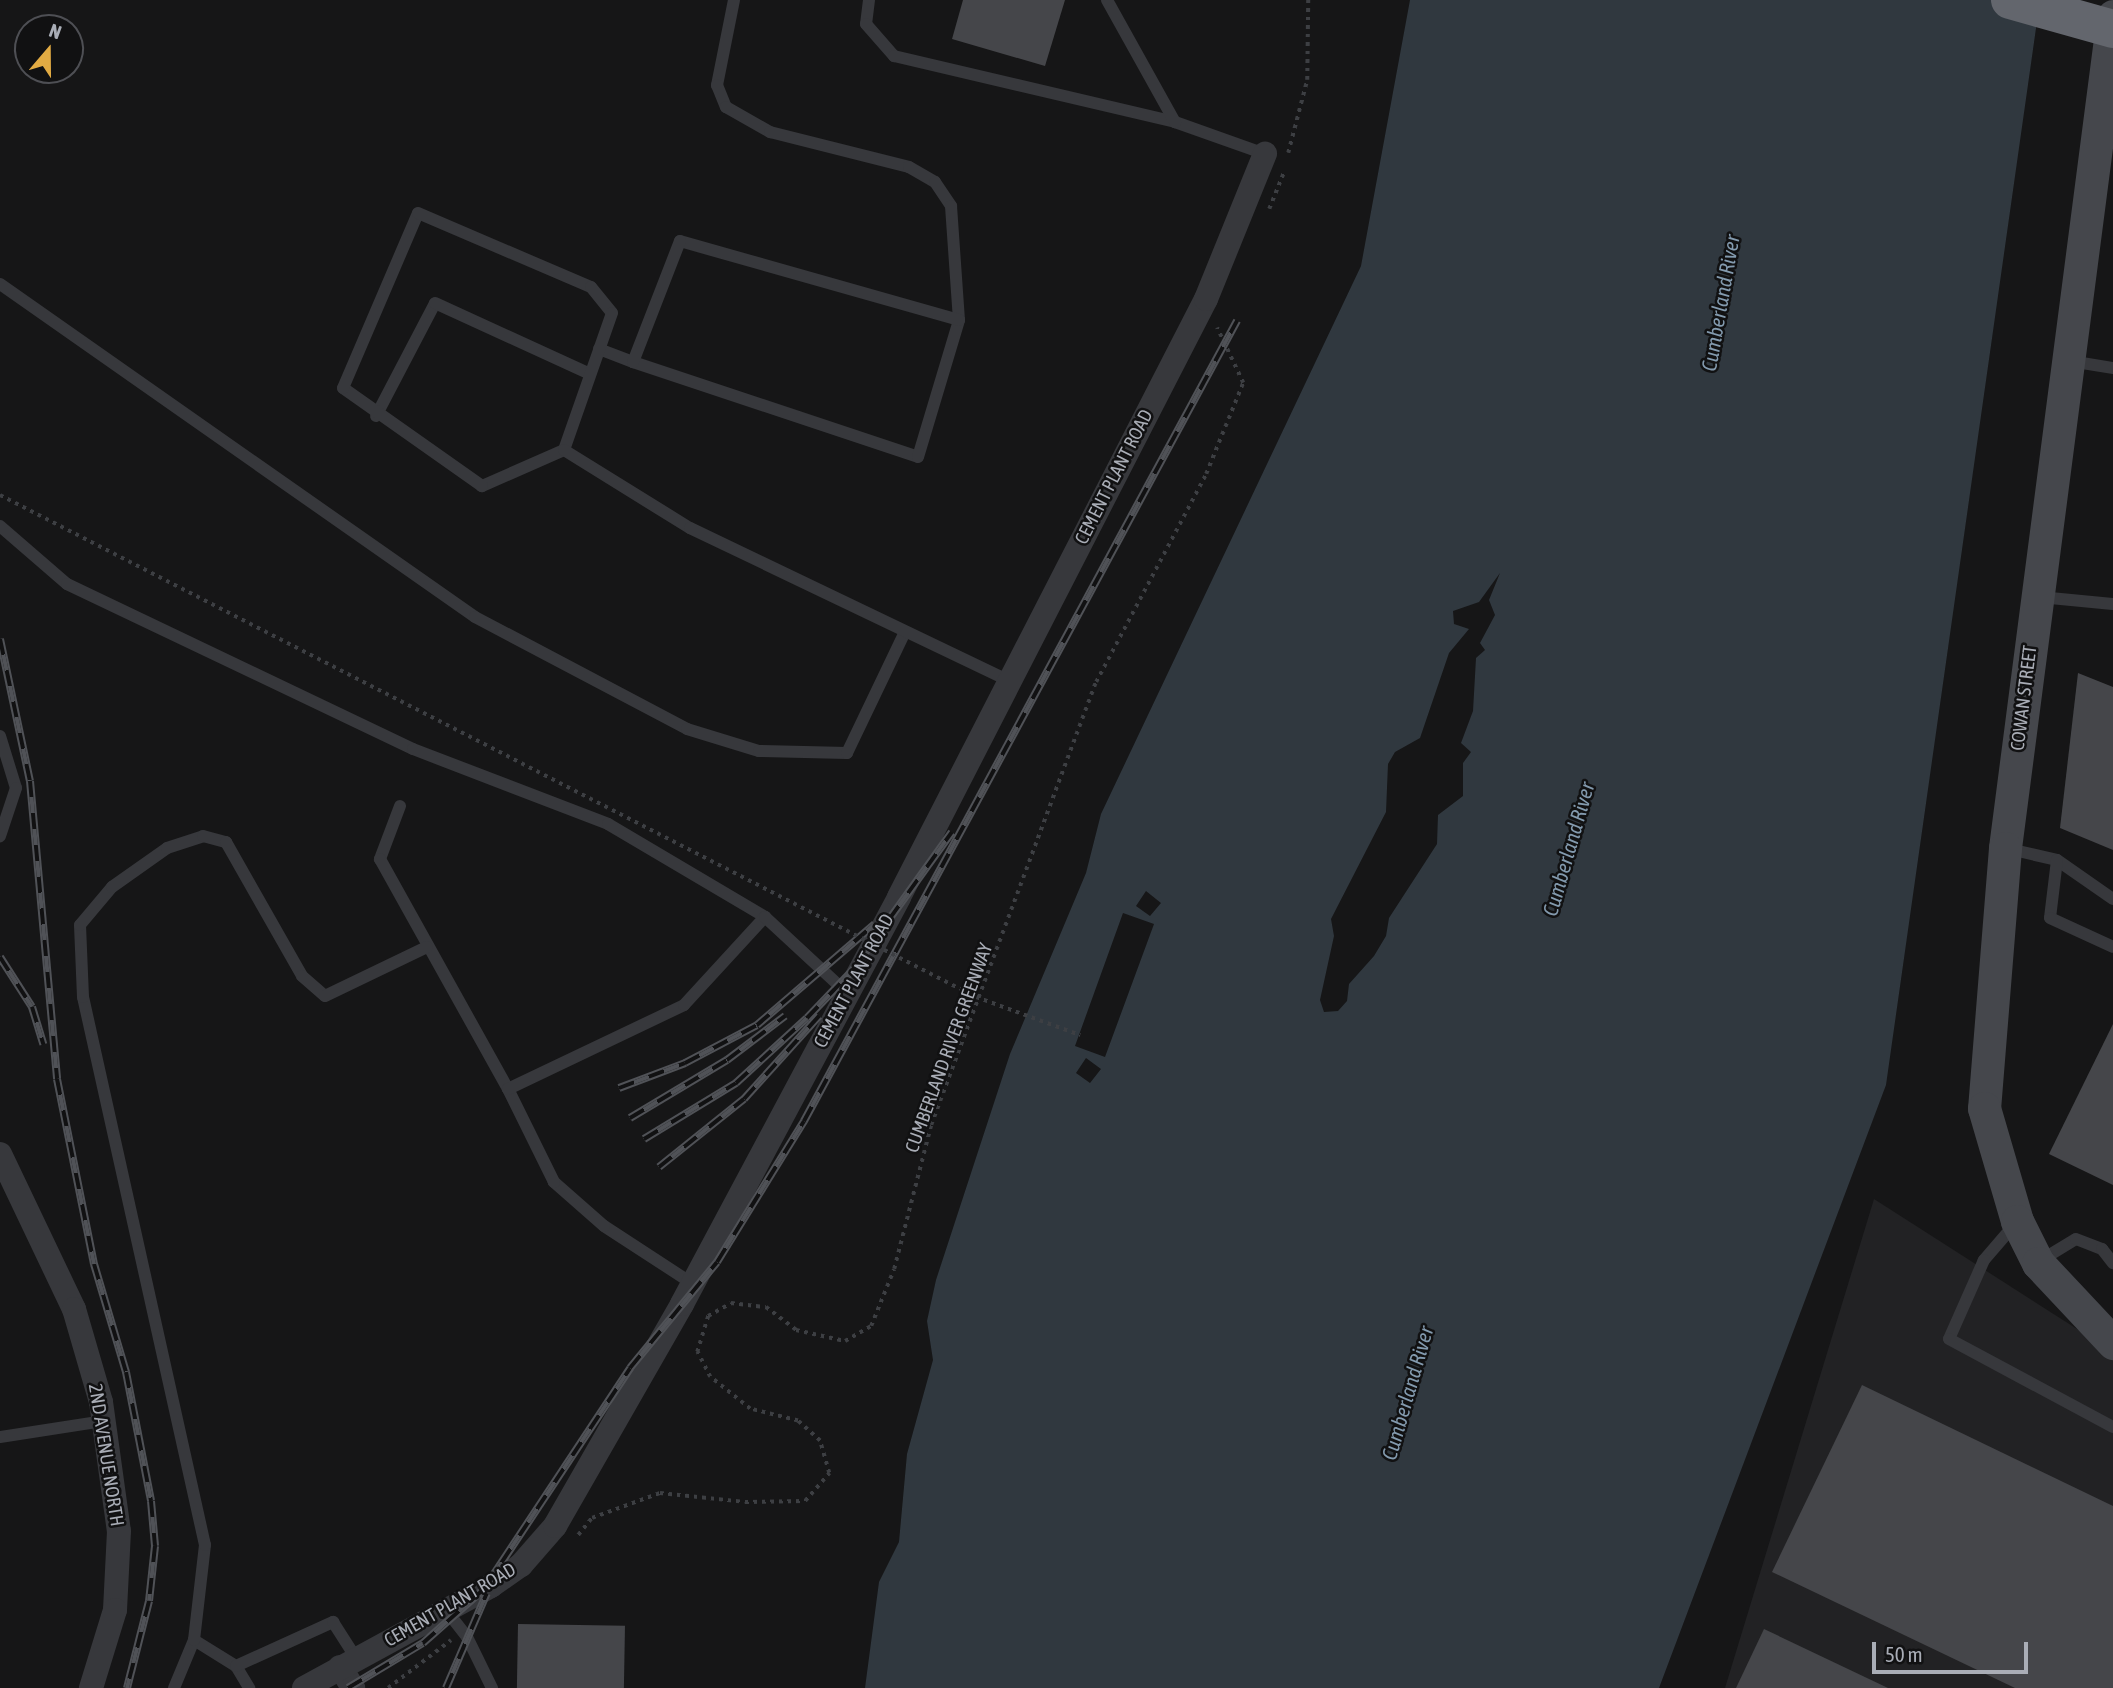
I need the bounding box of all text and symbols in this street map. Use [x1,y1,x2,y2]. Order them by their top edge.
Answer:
north arrow [14,14,84,84]
text: N [46,19,65,43]
water label: Cumberland River [1696,233,1744,373]
street label: CEMENT PLANT ROAD [1070,406,1158,548]
street label: COWAN STREET [2006,644,2042,752]
water label: Cumberland River [1537,779,1599,919]
street label: CEMENT PLANT ROAD [809,910,899,1052]
street label: CUMBERLAND RIVER GREENWAY [900,940,998,1156]
water label: Cumberland River [1376,1323,1438,1463]
street label: 2ND AVENUE NORTH [83,1382,129,1528]
street label: CEMENT PLANT ROAD [380,1558,520,1652]
scale bar [1875,1628,2031,1672]
text: 50 m [1885,1642,1923,1666]

